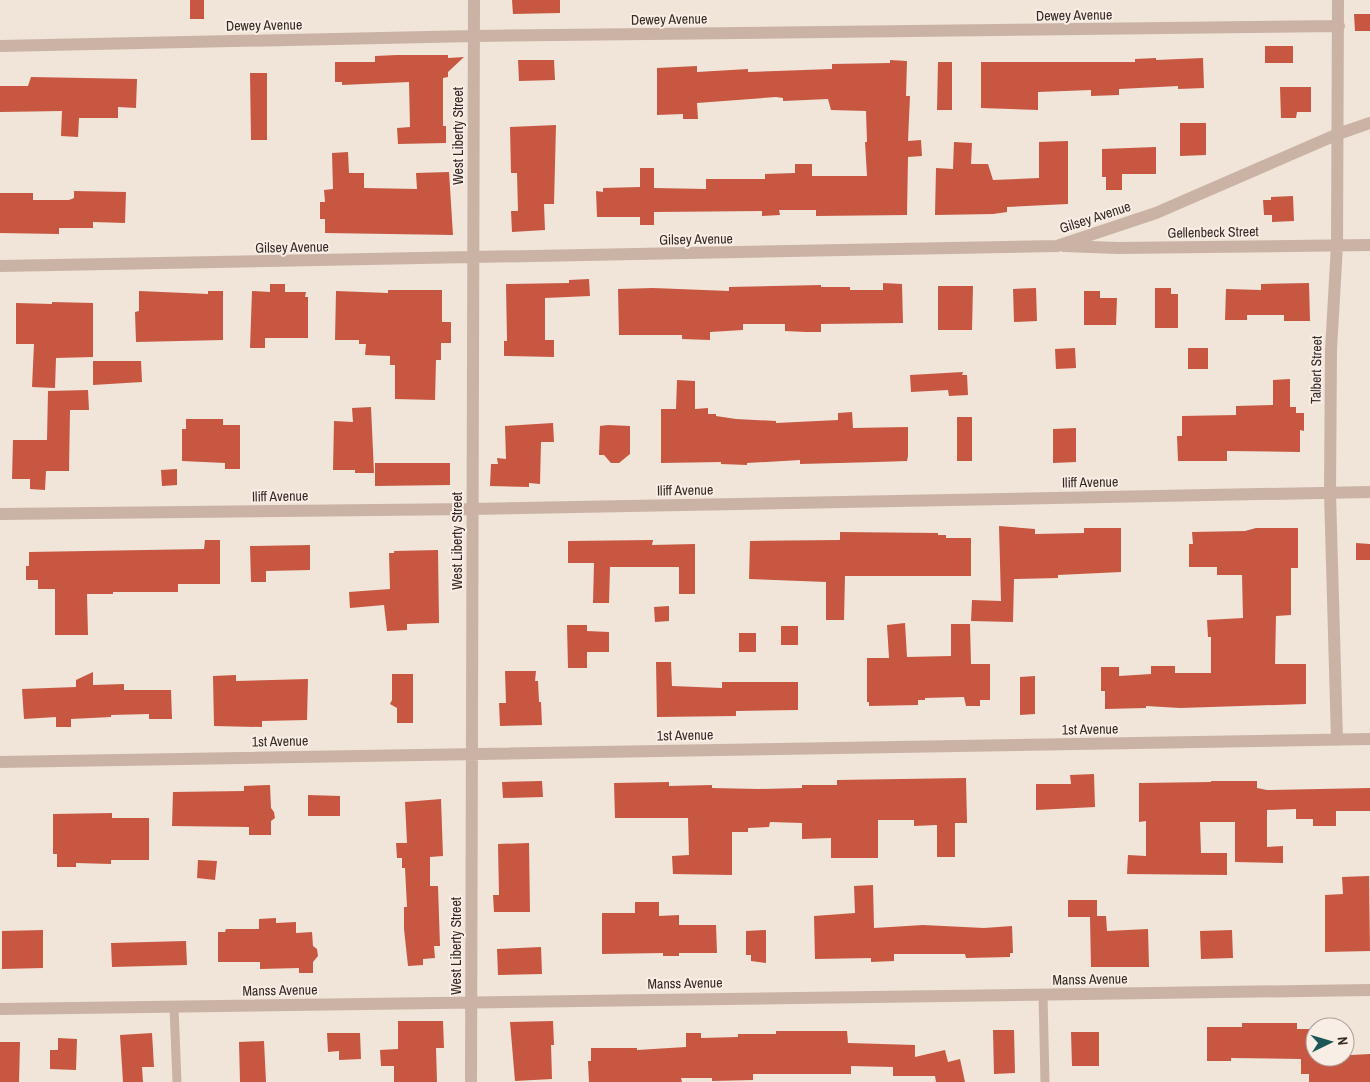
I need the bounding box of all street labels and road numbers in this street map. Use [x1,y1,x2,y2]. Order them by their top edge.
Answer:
street label: Dewey Avenue [1036,5,1112,25]
street label: Dewey Avenue [631,9,707,29]
street label: Dewey Avenue [226,15,302,35]
street label: West Liberty Street [449,87,467,185]
street label: Gilsey Avenue [1057,197,1133,237]
street label: Gellenbeck Street [1167,222,1259,242]
street label: Gilsey Avenue [659,229,733,249]
street label: Gilsey Avenue [255,237,329,257]
street label: Talbert Street [1306,336,1326,404]
street label: Iliff Avenue [1062,473,1118,491]
street label: Iliff Avenue [657,481,713,499]
street label: Iliff Avenue [252,487,308,505]
street label: West Liberty Street [448,492,466,590]
street label: 1st Avenue [1062,720,1118,738]
street label: 1st Avenue [657,726,713,744]
street label: 1st Avenue [252,732,308,750]
street label: West Liberty Street [447,897,465,995]
street label: Manss Avenue [1052,969,1128,989]
street label: Manss Avenue [647,973,723,993]
street label: Manss Avenue [242,980,318,1000]

